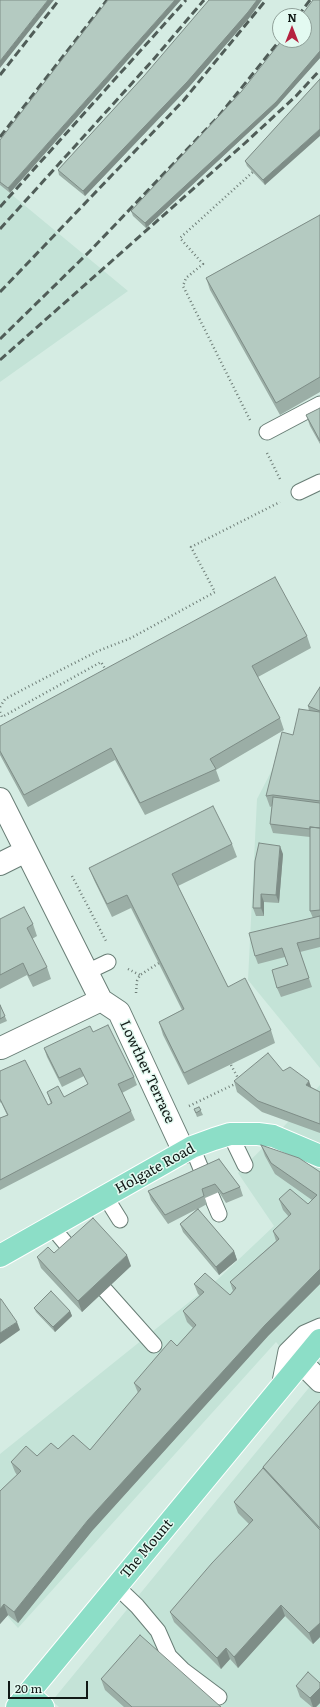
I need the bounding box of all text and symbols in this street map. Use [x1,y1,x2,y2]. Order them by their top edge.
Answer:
north arrow [272,8,312,48]
text: N [287,9,297,25]
street label: Lowther Terrace [116,1018,178,1126]
street label: Holgate Road [112,1140,198,1198]
street label: The Mount [117,1516,177,1582]
scale bar [10,1673,90,1699]
text: 20 m [15,1679,42,1697]

